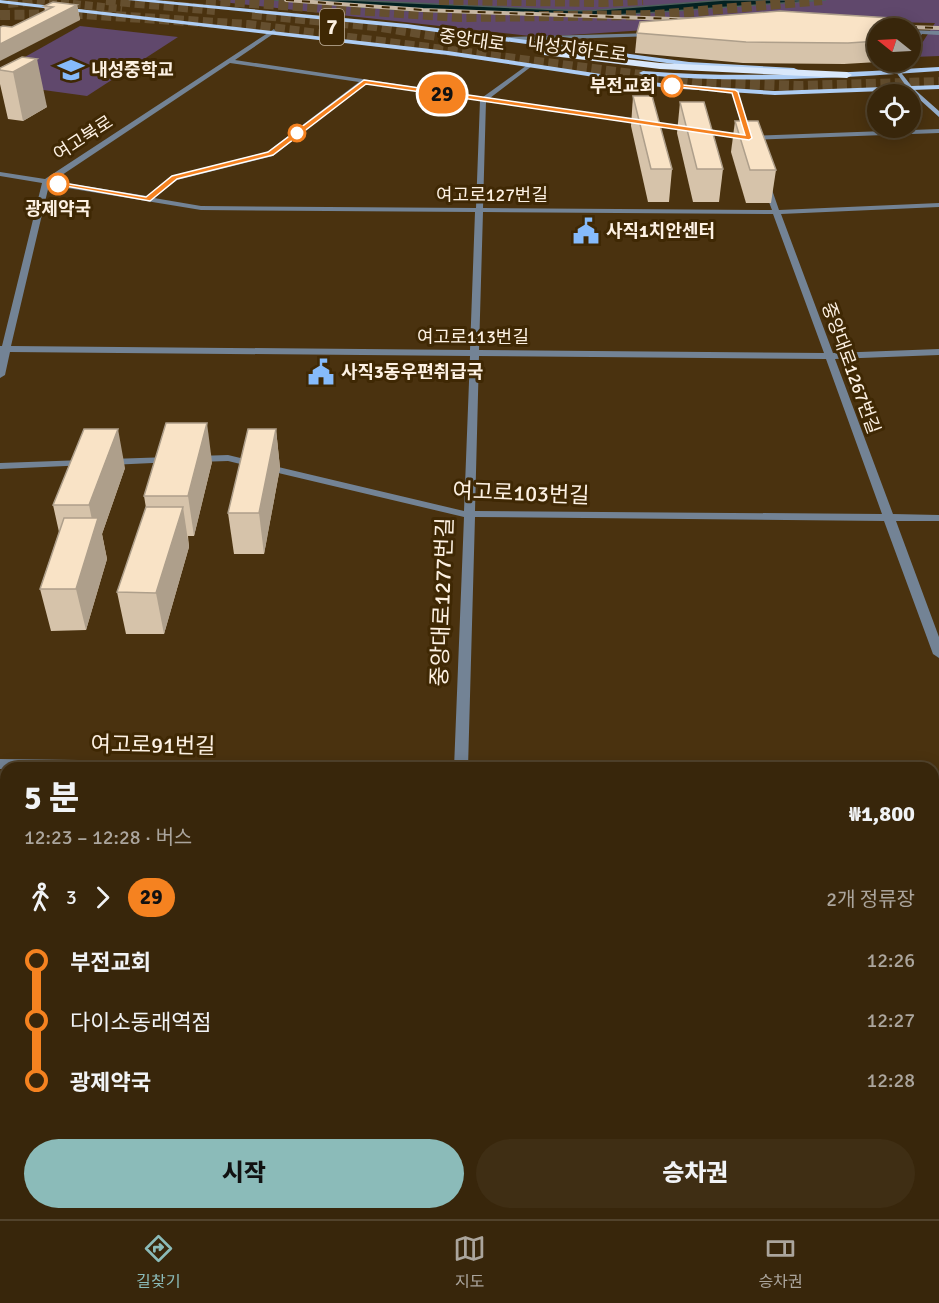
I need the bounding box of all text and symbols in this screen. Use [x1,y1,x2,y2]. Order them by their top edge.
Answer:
road number: 7 [320,9,344,45]
north arrow [867,18,921,72]
map controls [867,18,921,138]
street label: 중앙대로 [438,24,506,56]
street label: 내성지하도로 [526,32,628,66]
school or university icon: 내성중학교 [56,55,86,85]
place label: 내성중학교 [91,59,174,81]
line badge: 29 [415,74,469,113]
place label: 부전교회 [590,75,656,97]
marker: 부전교회 [661,75,683,97]
text: 29 [431,81,453,107]
button: locate [867,84,921,138]
street label: 여고북로 [49,111,117,165]
unlabelled marker [288,124,306,142]
marker: 광제약국 [47,173,69,195]
street label: 여고로127번길 [436,184,548,206]
place label: 광제약국 [25,198,91,220]
public building icon: 사직1치안센터 [571,216,601,246]
place label: 사직1치안센터 [606,220,715,242]
street label: 중앙대로1267번길 [817,299,885,437]
street label: 여고로113번길 [417,326,529,348]
public building icon: 사직3동우편취급국 [306,357,336,387]
place label: 사직3동우편취급국 [341,361,483,383]
street label: 여고로103번길 [452,477,590,509]
street label: 중앙대로1277번길 [426,517,458,687]
street label: 여고로91번길 [90,730,216,760]
text: 5 분 [24,778,79,819]
text: ₩1,800 [849,800,915,827]
text: 12:23 – 12:28 · 버스 [24,825,192,850]
icon: walk [24,881,57,914]
icon: forward [86,881,119,914]
text: 29 [140,884,163,910]
text: 3 [66,885,77,910]
text: 2개 정류장 [826,887,915,912]
text: 12:26 [866,948,915,973]
text: 부전교회 [70,949,151,976]
text: 12:27 [866,1008,915,1033]
text: 다이소동래역점 [70,1009,212,1036]
text: 12:28 [866,1068,915,1093]
text: 광제약국 [70,1069,151,1096]
button: 시작 [24,1139,464,1208]
button: 승차권 [476,1139,915,1208]
tab: 길찾기 [136,1232,180,1292]
tab: 지도 [453,1232,486,1292]
tab: 승차권 [759,1232,803,1292]

